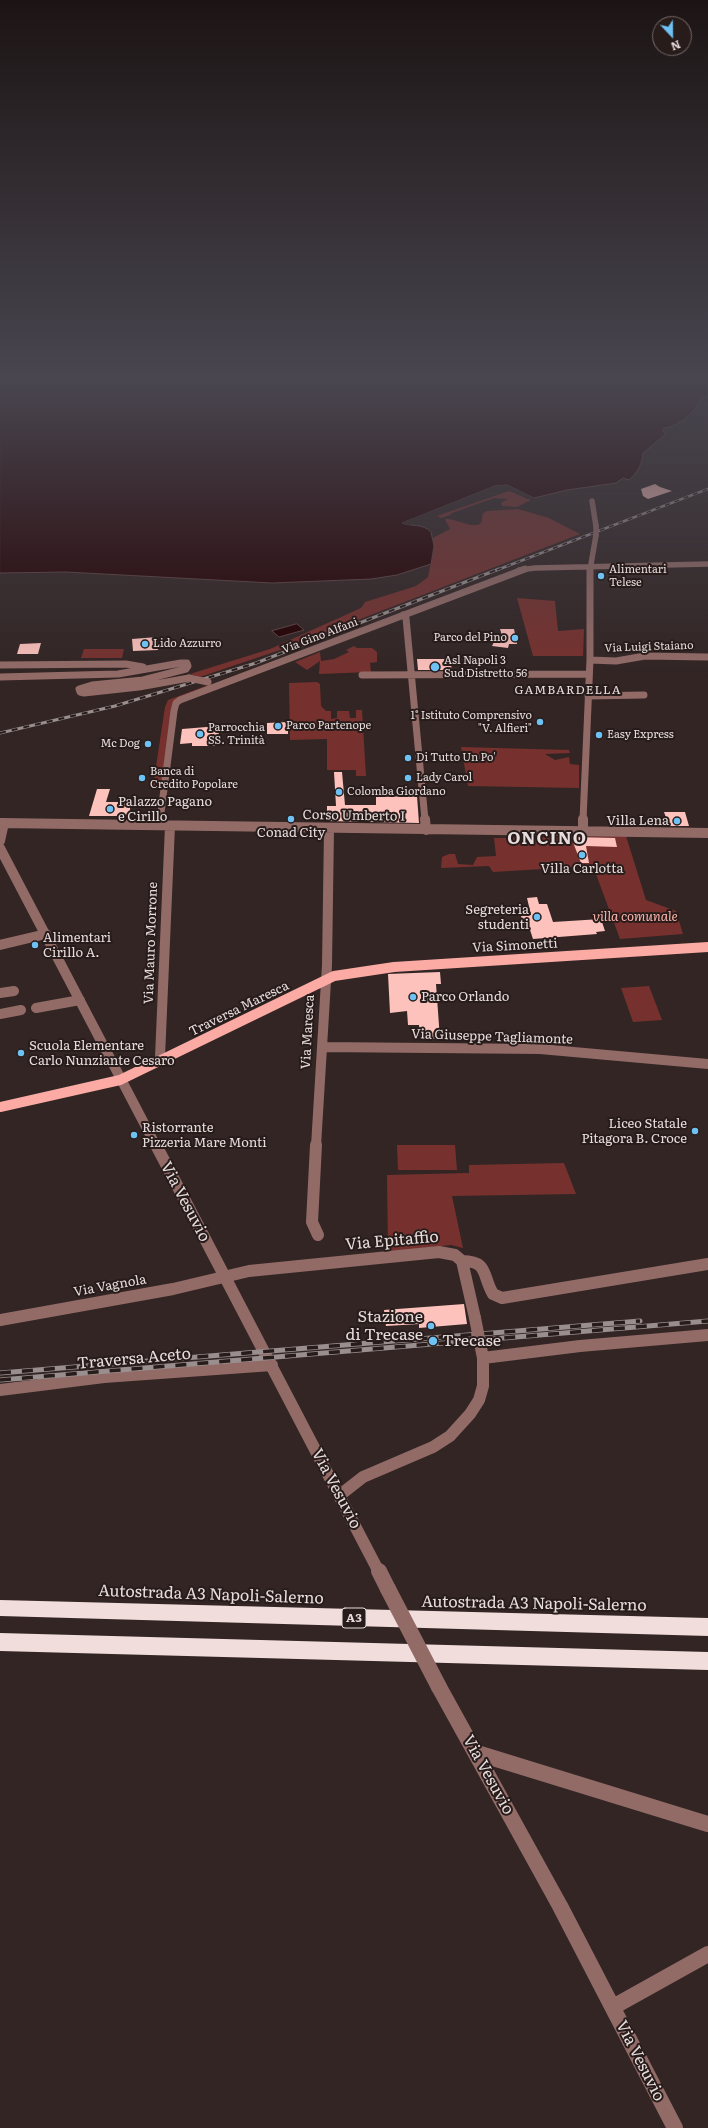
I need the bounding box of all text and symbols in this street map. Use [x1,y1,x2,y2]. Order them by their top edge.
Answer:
north arrow [652,16,692,56]
text: N [669,37,683,55]
place label: Alimentari Telese [609,563,667,589]
marker: Alimentari Telese [596,571,606,581]
street label: Via Gino Alfani [280,615,360,657]
place label: Parco del Pino [433,631,507,645]
marker: Parco del Pino [510,633,520,643]
place label: Lido Azzurro [153,637,221,651]
marker: Lido Azzurro [140,639,150,649]
street label: Via Luigi Staiano [604,639,694,655]
place label: Asl Napoli 3 Sud Distretto 56 [444,654,527,680]
marker: Asl Napoli 3 Sud Distretto 56 [429,661,441,673]
district label: GAMBARDELLA [514,683,622,697]
place label: 1° Istituto Comprensivo "V. Alfieri" [410,709,532,735]
marker: 1° Istituto Comprensivo "V. Alfieri" [535,717,545,727]
place label: Parco Partenope [286,719,371,733]
place label: Parrocchia SS. Trinità [208,721,265,747]
marker: Parco Partenope [273,721,283,731]
place label: Easy Express [607,728,674,742]
marker: Parrocchia SS. Trinità [195,729,205,739]
marker: Easy Express [594,730,604,740]
place label: Mc Dog [100,737,140,751]
marker: Mc Dog [143,739,153,749]
place label: Di Tutto Un Po' [416,751,496,765]
marker: Di Tutto Un Po' [403,753,413,763]
place label: Banca di Credito Popolare [150,765,238,791]
place label: Lady Carol [416,771,472,785]
marker: Banca di Credito Popolare [137,773,147,783]
marker: Lady Carol [403,773,413,783]
place label: Colomba Giordano [347,785,446,799]
marker: Colomba Giordano [334,787,344,797]
place label: Palazzo Pagano e Cirillo [118,794,212,825]
marker: Palazzo Pagano e Cirillo [105,804,115,814]
street label: Corso Umberto I [303,807,405,825]
place label: Villa Lena [606,813,669,829]
marker: Conad City [286,814,296,824]
marker: Villa Lena [672,816,682,826]
place label: Conad City [257,825,325,841]
district label: ONCINO [507,829,587,849]
marker: Villa Carlotta [577,850,587,860]
place label: Villa Carlotta [541,861,623,877]
street label: Via Mauro Morrone [141,882,161,1004]
place label: Segreteria studenti [465,902,529,933]
park label: villa comunale [592,909,678,925]
marker: Segreteria studenti [532,912,542,922]
place label: Alimentari Cirillo A. [43,930,111,961]
street label: Via Simonetti [472,936,558,956]
marker: Alimentari Cirillo A. [30,940,40,950]
street label: Traversa Maresca [187,978,291,1040]
place label: Parco Orlando [421,989,509,1005]
marker: Parco Orlando [408,992,418,1002]
street label: Via Maresca [298,994,318,1070]
street label: Via Giuseppe Tagliamonte [411,1026,573,1048]
place label: Scuola Elementare Carlo Nunziante Cesaro [29,1038,175,1069]
marker: Scuola Elementare Carlo Nunziante Cesaro [16,1048,26,1058]
place label: Liceo Statale Pitagora B. Croce [581,1116,687,1147]
place label: Ristorrante Pizzeria Mare Monti [142,1120,267,1151]
marker: Liceo Statale Pitagora B. Croce [690,1126,700,1136]
marker: Ristorrante Pizzeria Mare Monti [129,1130,139,1140]
street label: Via Vesuvio [156,1159,214,1245]
street label: Via Epitaffio [344,1227,440,1255]
street label: Via Vagnola [72,1272,148,1300]
place label: Stazione di Trecase [346,1307,423,1345]
marker: Stazione di Trecase [426,1321,436,1331]
place label: Trecase [442,1331,501,1351]
marker: Trecase [427,1335,439,1347]
street label: Traversa Aceto [76,1344,192,1374]
street label: Via Vesuvio [307,1446,365,1532]
street label: Autostrada A3 Napoli-Salerno [98,1581,324,1609]
street label: Autostrada A3 Napoli-Salerno [421,1592,647,1616]
road number: A3 [342,1608,366,1628]
street label: Via Vesuvio [458,1732,518,1818]
street label: Via Vesuvio [611,2017,669,2105]

